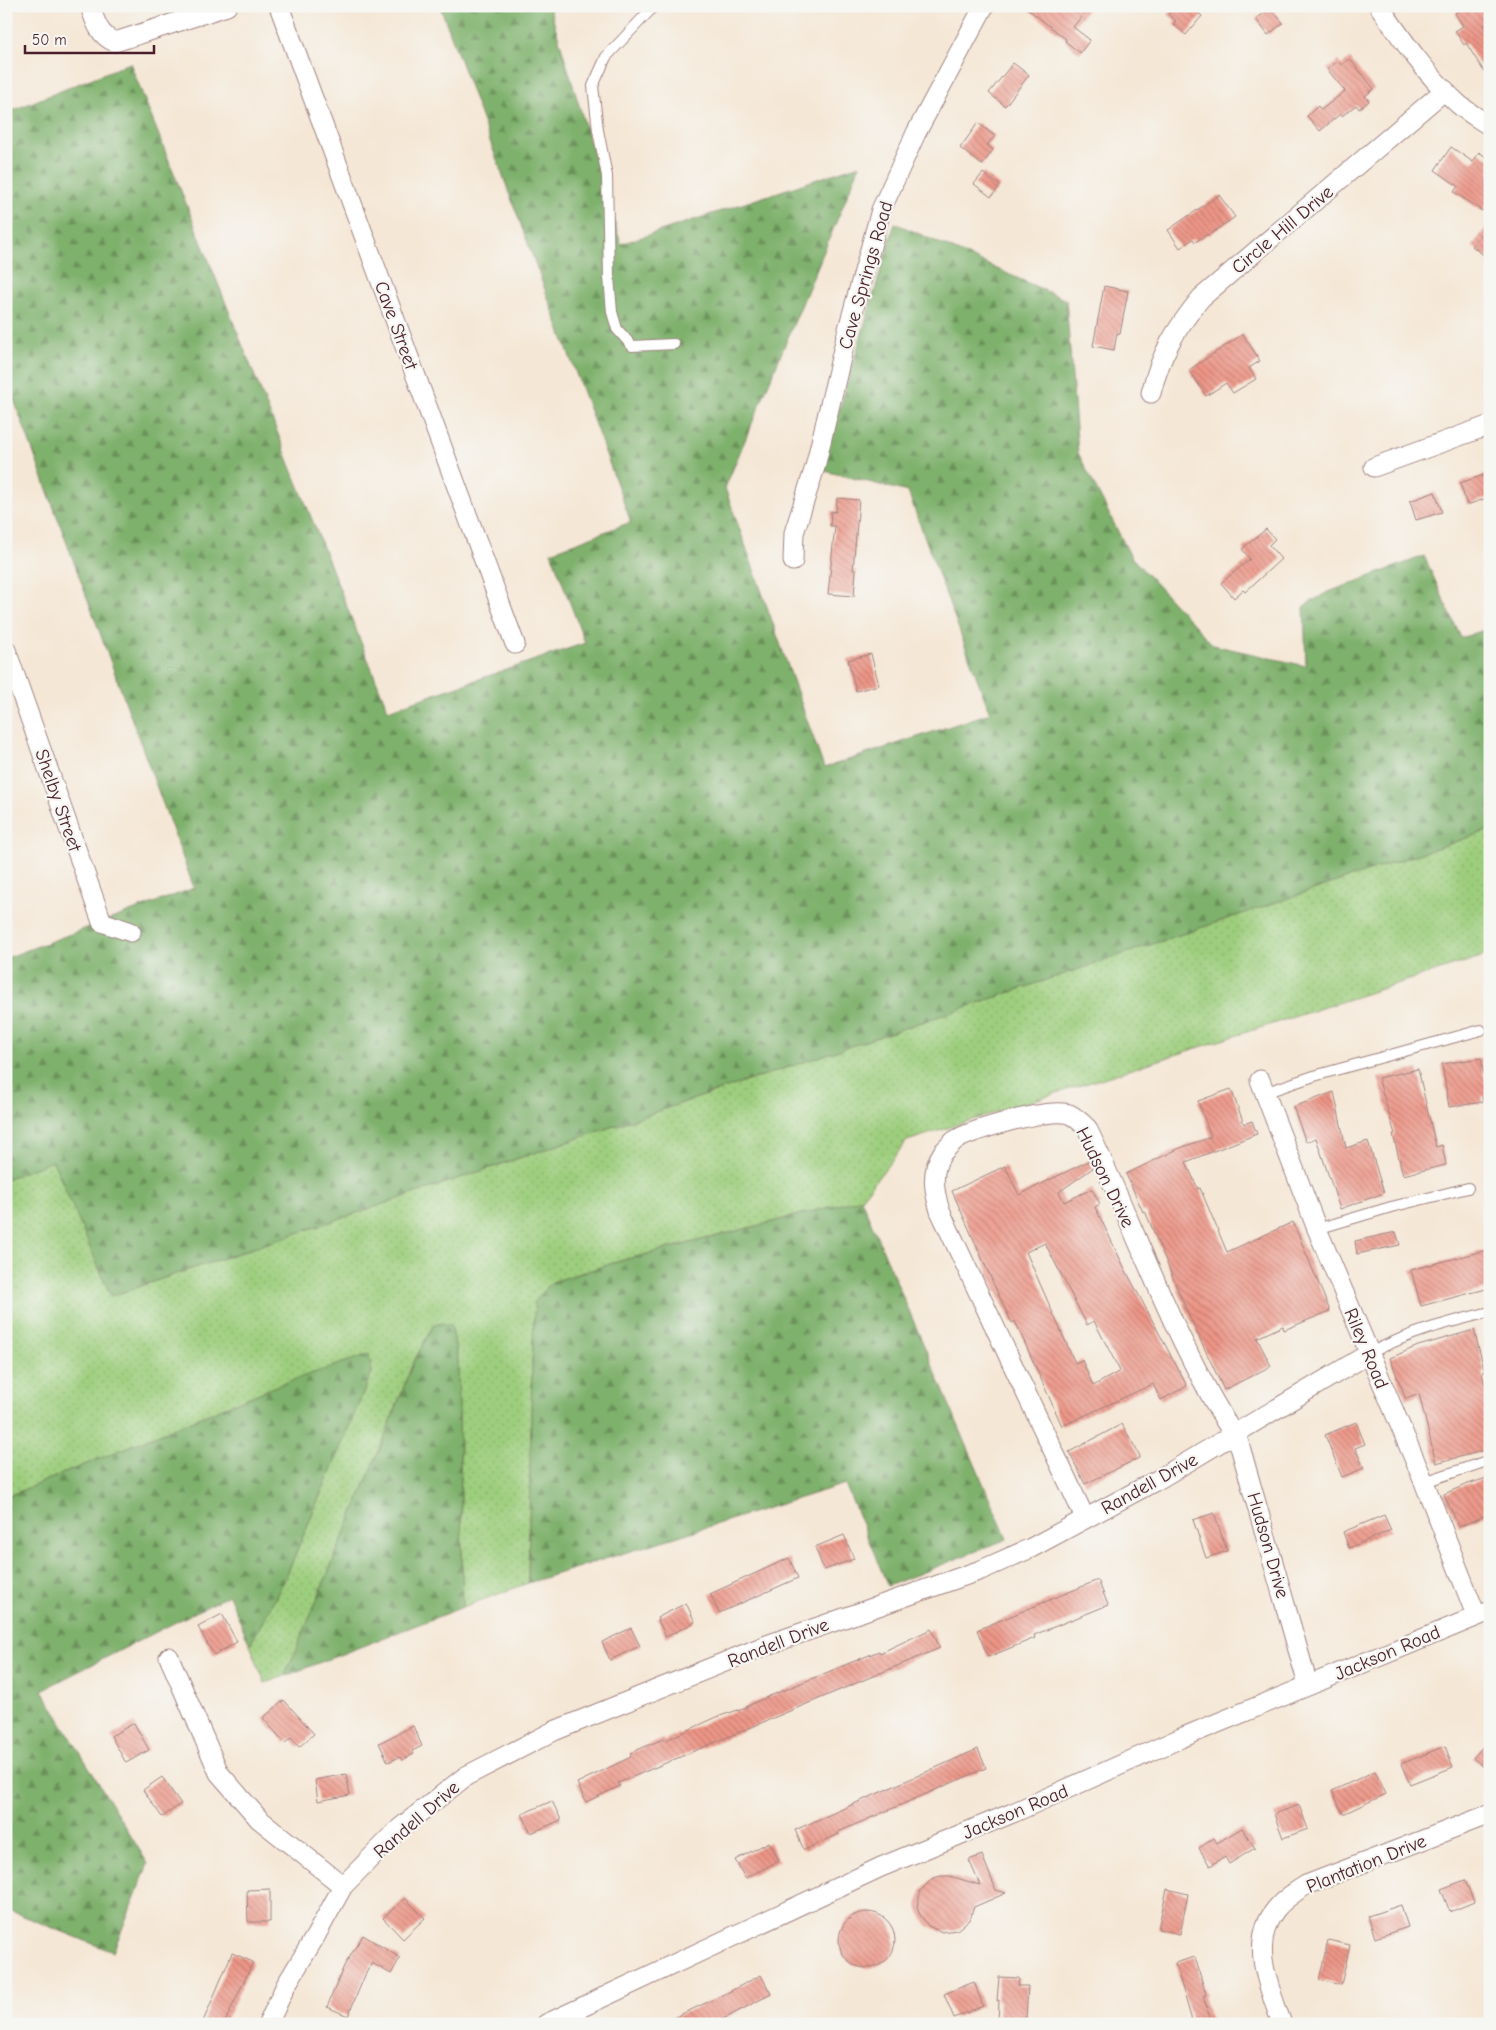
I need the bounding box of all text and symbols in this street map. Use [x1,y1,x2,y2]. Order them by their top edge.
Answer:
scale bar [25,22,154,54]
text: 50 m [32,31,67,49]
street label: Circle Hill Drive [1227,181,1338,279]
street label: Cave Springs Road [834,199,898,352]
street label: Cave Street [370,278,422,373]
street label: Shelby Street [30,746,86,855]
street label: Hudson Drive [1071,1124,1139,1231]
street label: Riley Road [1339,1305,1393,1392]
street label: Randell Drive [1098,1448,1201,1519]
street label: Hudson Drive [1242,1490,1294,1601]
street label: Randell Drive [725,1614,832,1672]
street label: Jackson Road [1331,1621,1444,1685]
street label: Randell Drive [369,1776,464,1863]
street label: Jackson Road [959,1780,1072,1844]
street label: Plantation Drive [1303,1830,1430,1898]

